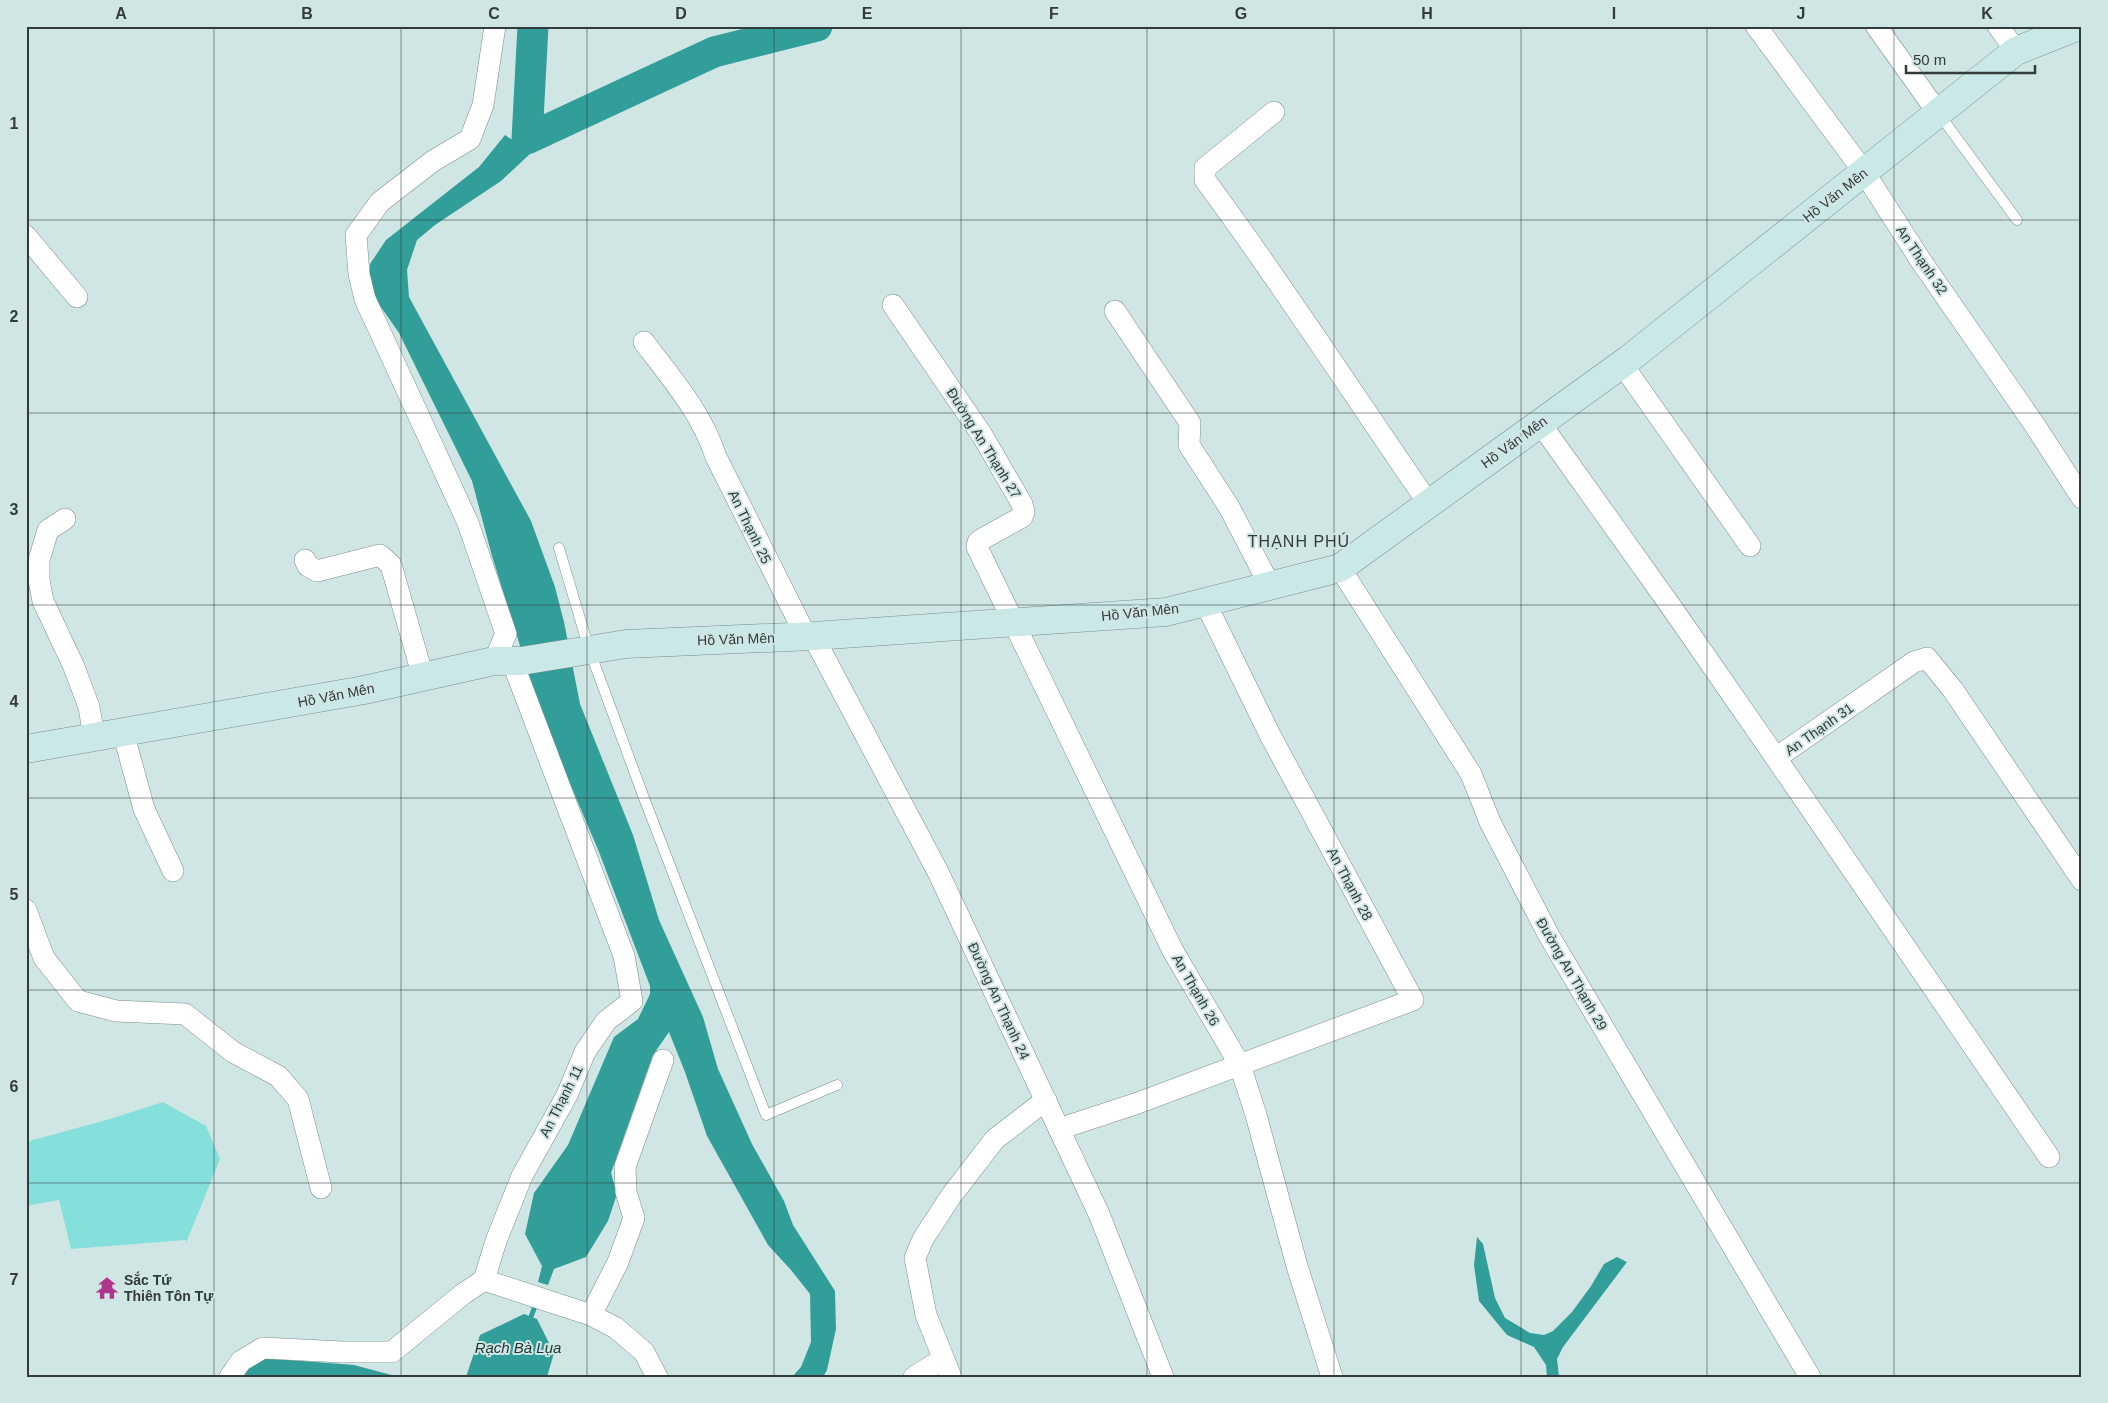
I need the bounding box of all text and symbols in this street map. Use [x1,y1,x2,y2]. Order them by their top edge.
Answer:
text: A [115,5,127,22]
text: B [301,5,313,22]
text: C [488,5,500,22]
text: D [675,5,687,22]
text: E [862,5,873,22]
text: F [1049,5,1059,22]
text: G [1235,5,1247,22]
text: H [1421,5,1433,22]
text: I [1612,5,1616,22]
text: J [1797,5,1805,22]
text: K [1981,5,1993,22]
scale bar [1906,42,2034,74]
text: 50 m [1913,51,1946,68]
text: 1 [10,115,19,132]
street label: Hồ Văn Mên [1799,165,1871,225]
street label: An Thạnh 32 [1893,222,1951,298]
text: 2 [10,308,19,325]
street label: Đường An Thạnh 27 [943,385,1025,501]
street label: Hồ Văn Mên [1478,413,1550,471]
street label: An Thạnh 25 [725,488,775,567]
text: 3 [10,501,19,518]
district label: THẠNH PHÚ [1248,532,1350,550]
street label: Hồ Văn Mên [1100,600,1180,624]
street label: Hồ Văn Mên [697,630,775,648]
street label: Hồ Văn Mên [296,680,376,710]
text: 4 [10,693,19,710]
street label: An Thạnh 31 [1782,699,1856,758]
street label: An Thạnh 28 [1324,845,1376,923]
text: 5 [10,886,19,903]
street label: Đường An Thạnh 29 [1533,915,1611,1033]
street label: Đường An Thạnh 24 [965,940,1033,1062]
street label: An Thạnh 26 [1169,951,1223,1029]
street label: An Thạnh 11 [536,1062,586,1140]
text: 6 [10,1078,19,1095]
text: 7 [10,1271,19,1288]
place label: Sắc Tứ Thiên Tôn Tự [124,1271,214,1304]
temple icon: Sắc Tứ Thiên Tôn Tự [94,1275,120,1301]
water label: Rạch Bà Lụa [475,1339,561,1356]

